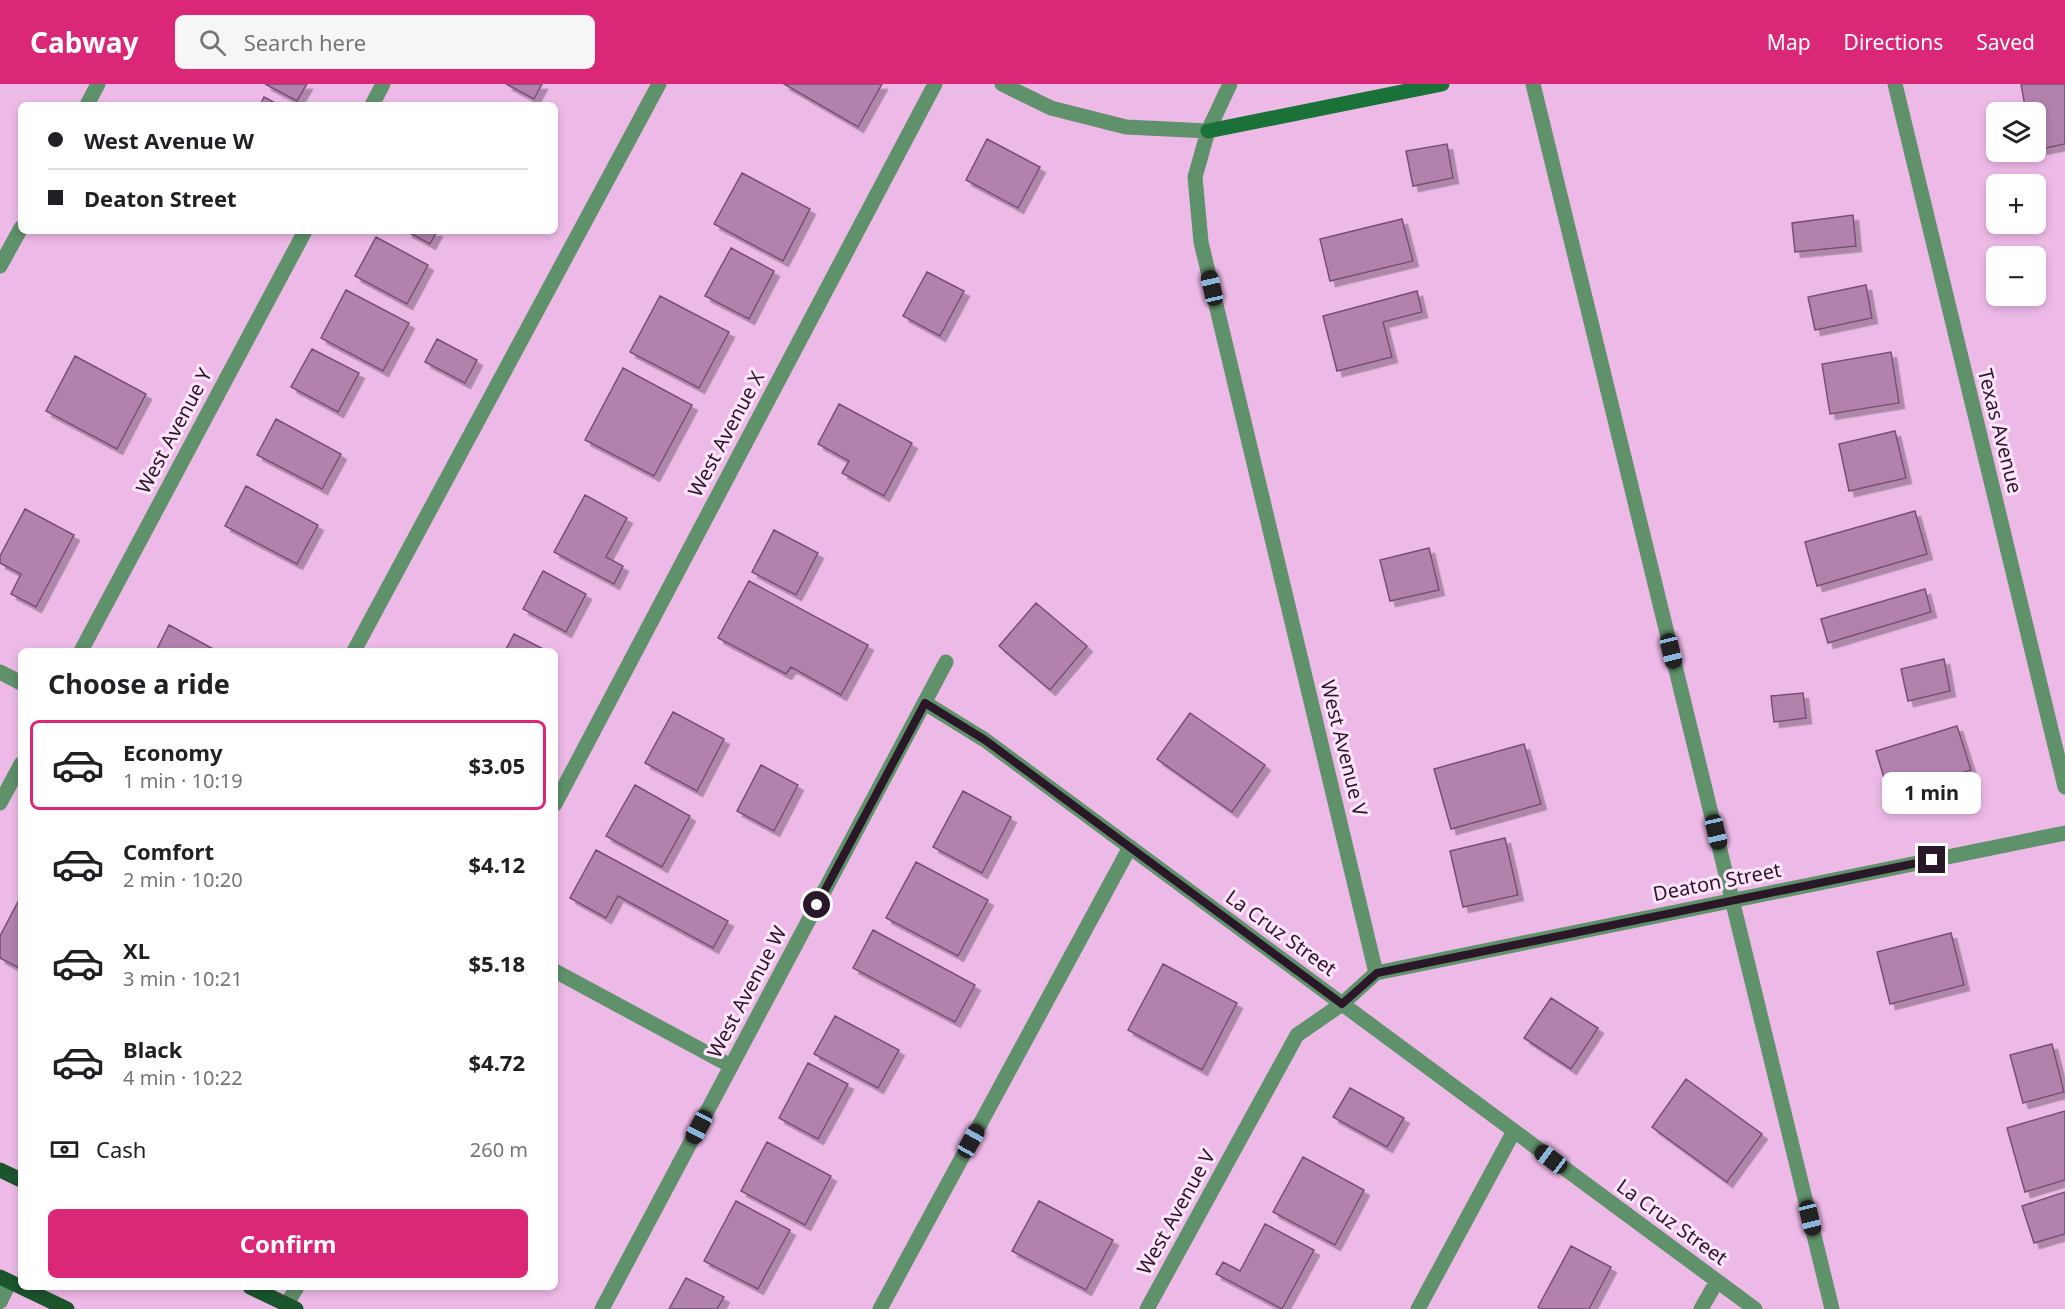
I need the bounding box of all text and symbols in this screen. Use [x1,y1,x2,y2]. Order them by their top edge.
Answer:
search box [175,15,595,69]
text: Cabway [30,23,139,61]
icon: search [196,26,229,59]
text: Search here [244,27,366,57]
text: Map [1767,28,1811,56]
text: Directions [1844,28,1943,56]
text: Saved [1976,28,2035,56]
map controls [1986,102,2046,306]
button: layers [1986,102,2046,162]
text: West Avenue W [84,125,254,155]
button: + [1986,174,2046,234]
text: Deaton Street [84,183,237,213]
button: − [1986,246,2046,306]
car [1199,268,1225,308]
street label: West Avenue Y [129,363,218,498]
street label: West Avenue X [681,366,770,501]
street label: Texas Avenue [1972,366,2029,496]
car [1658,631,1684,671]
text: Choose a ride [48,665,230,702]
street label: West Avenue V [1315,677,1374,819]
text: Economy [123,737,222,767]
icon: car [51,738,105,792]
text: $3.05 [468,750,525,780]
text: 1 min · 10:19 [123,767,243,794]
callout: 1 min [1882,773,1982,815]
text: 1 min [1904,779,1959,806]
car [1703,812,1729,852]
text: Comfort [123,836,214,866]
icon: car [51,837,105,891]
route end [1918,846,1945,873]
text: $4.12 [468,849,525,879]
street label: Deaton Street [1651,856,1783,907]
text: 2 min · 10:20 [123,866,243,893]
street label: La Cruz Street [1221,883,1342,982]
route start [803,891,830,918]
street label: West Avenue W [700,921,793,1062]
text: XL [123,935,150,965]
icon: car [51,936,105,990]
text: $5.18 [468,948,525,978]
text: 3 min · 10:21 [123,965,243,992]
text: Black [123,1034,182,1064]
icon: car [51,1035,105,1089]
text: $4.72 [468,1047,525,1077]
text: 4 min · 10:22 [123,1064,243,1091]
car [683,1107,715,1147]
car [954,1121,988,1161]
icon: cash [48,1133,81,1166]
text: Cash [96,1134,146,1164]
text: 260 m [470,1136,528,1163]
car [1531,1141,1571,1177]
street label: West Avenue V [1130,1144,1221,1279]
street label: La Cruz Street [1612,1172,1733,1271]
car [1797,1198,1823,1238]
button: Confirm [48,1209,528,1278]

